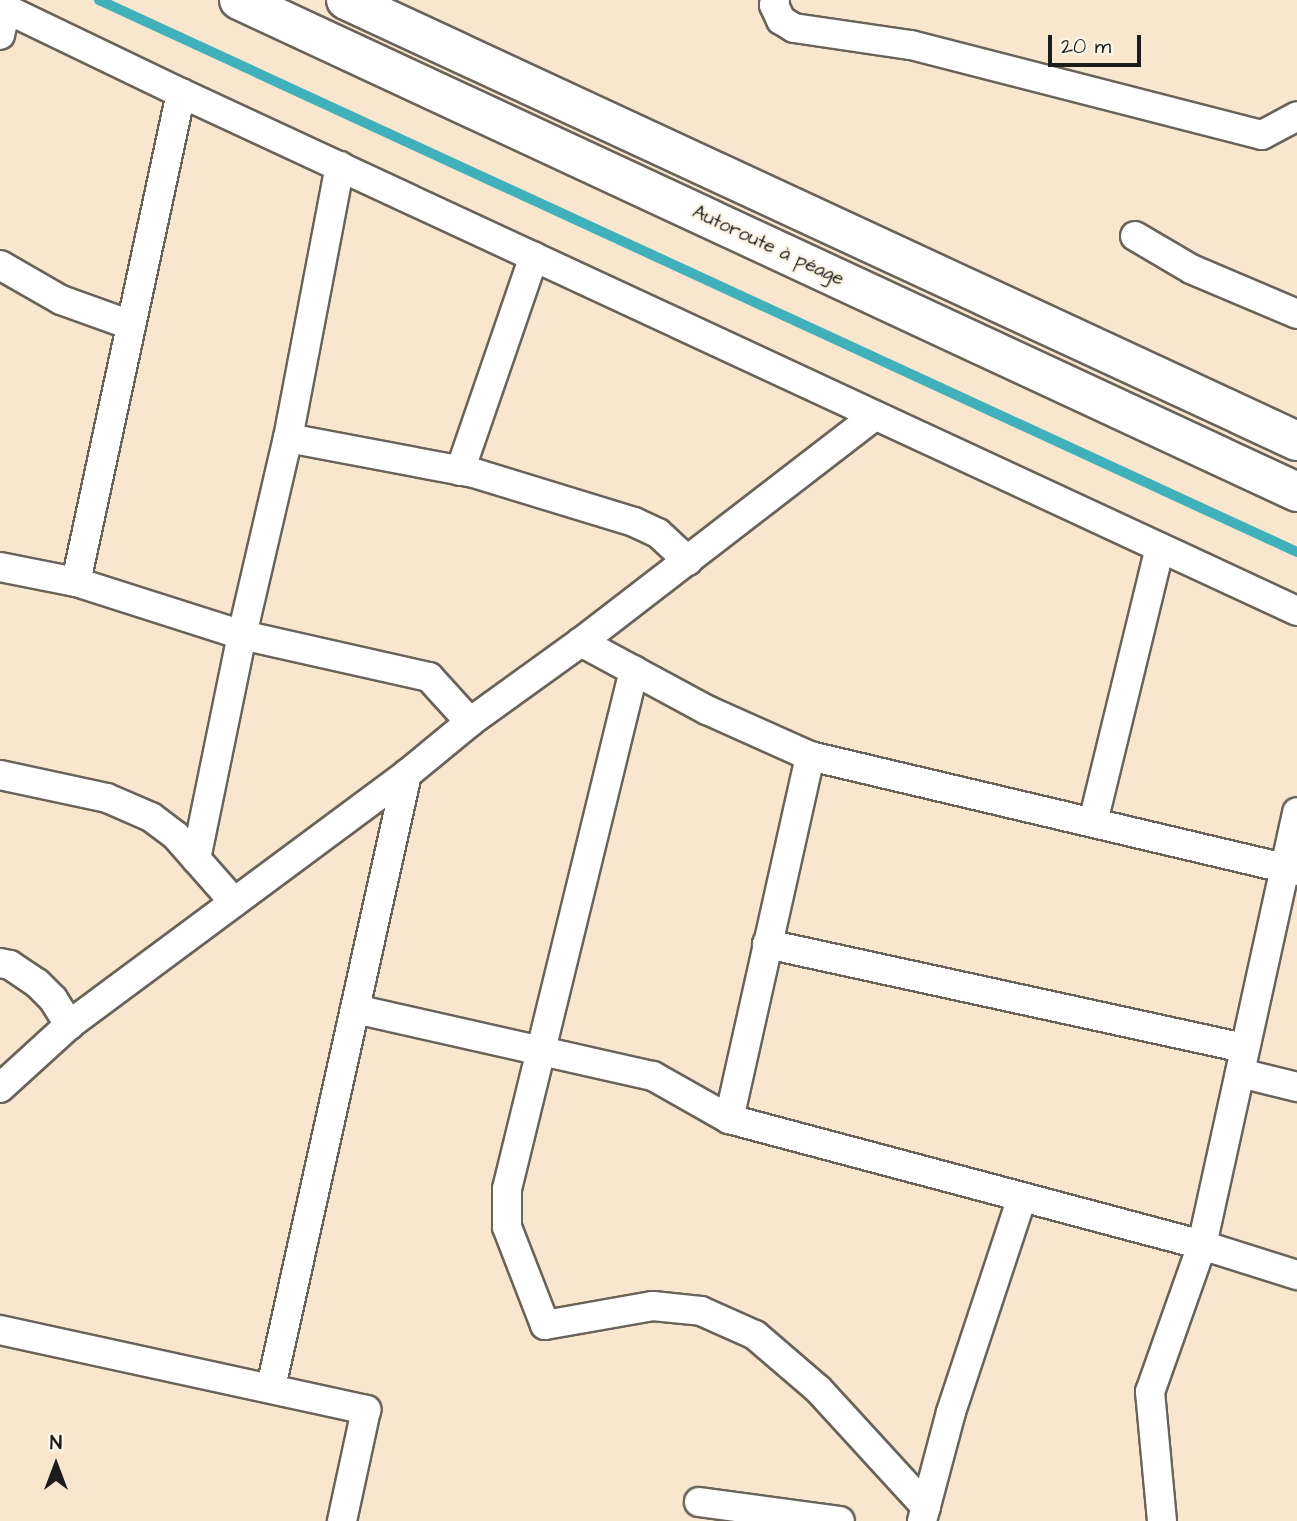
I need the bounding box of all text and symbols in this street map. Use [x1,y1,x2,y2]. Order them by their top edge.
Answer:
scale bar [1052,21,1145,65]
text: 20 m [1061,32,1111,61]
street label: Autoroute à péage [689,201,847,291]
north arrow [21,1430,91,1500]
text: N [50,1430,62,1457]

